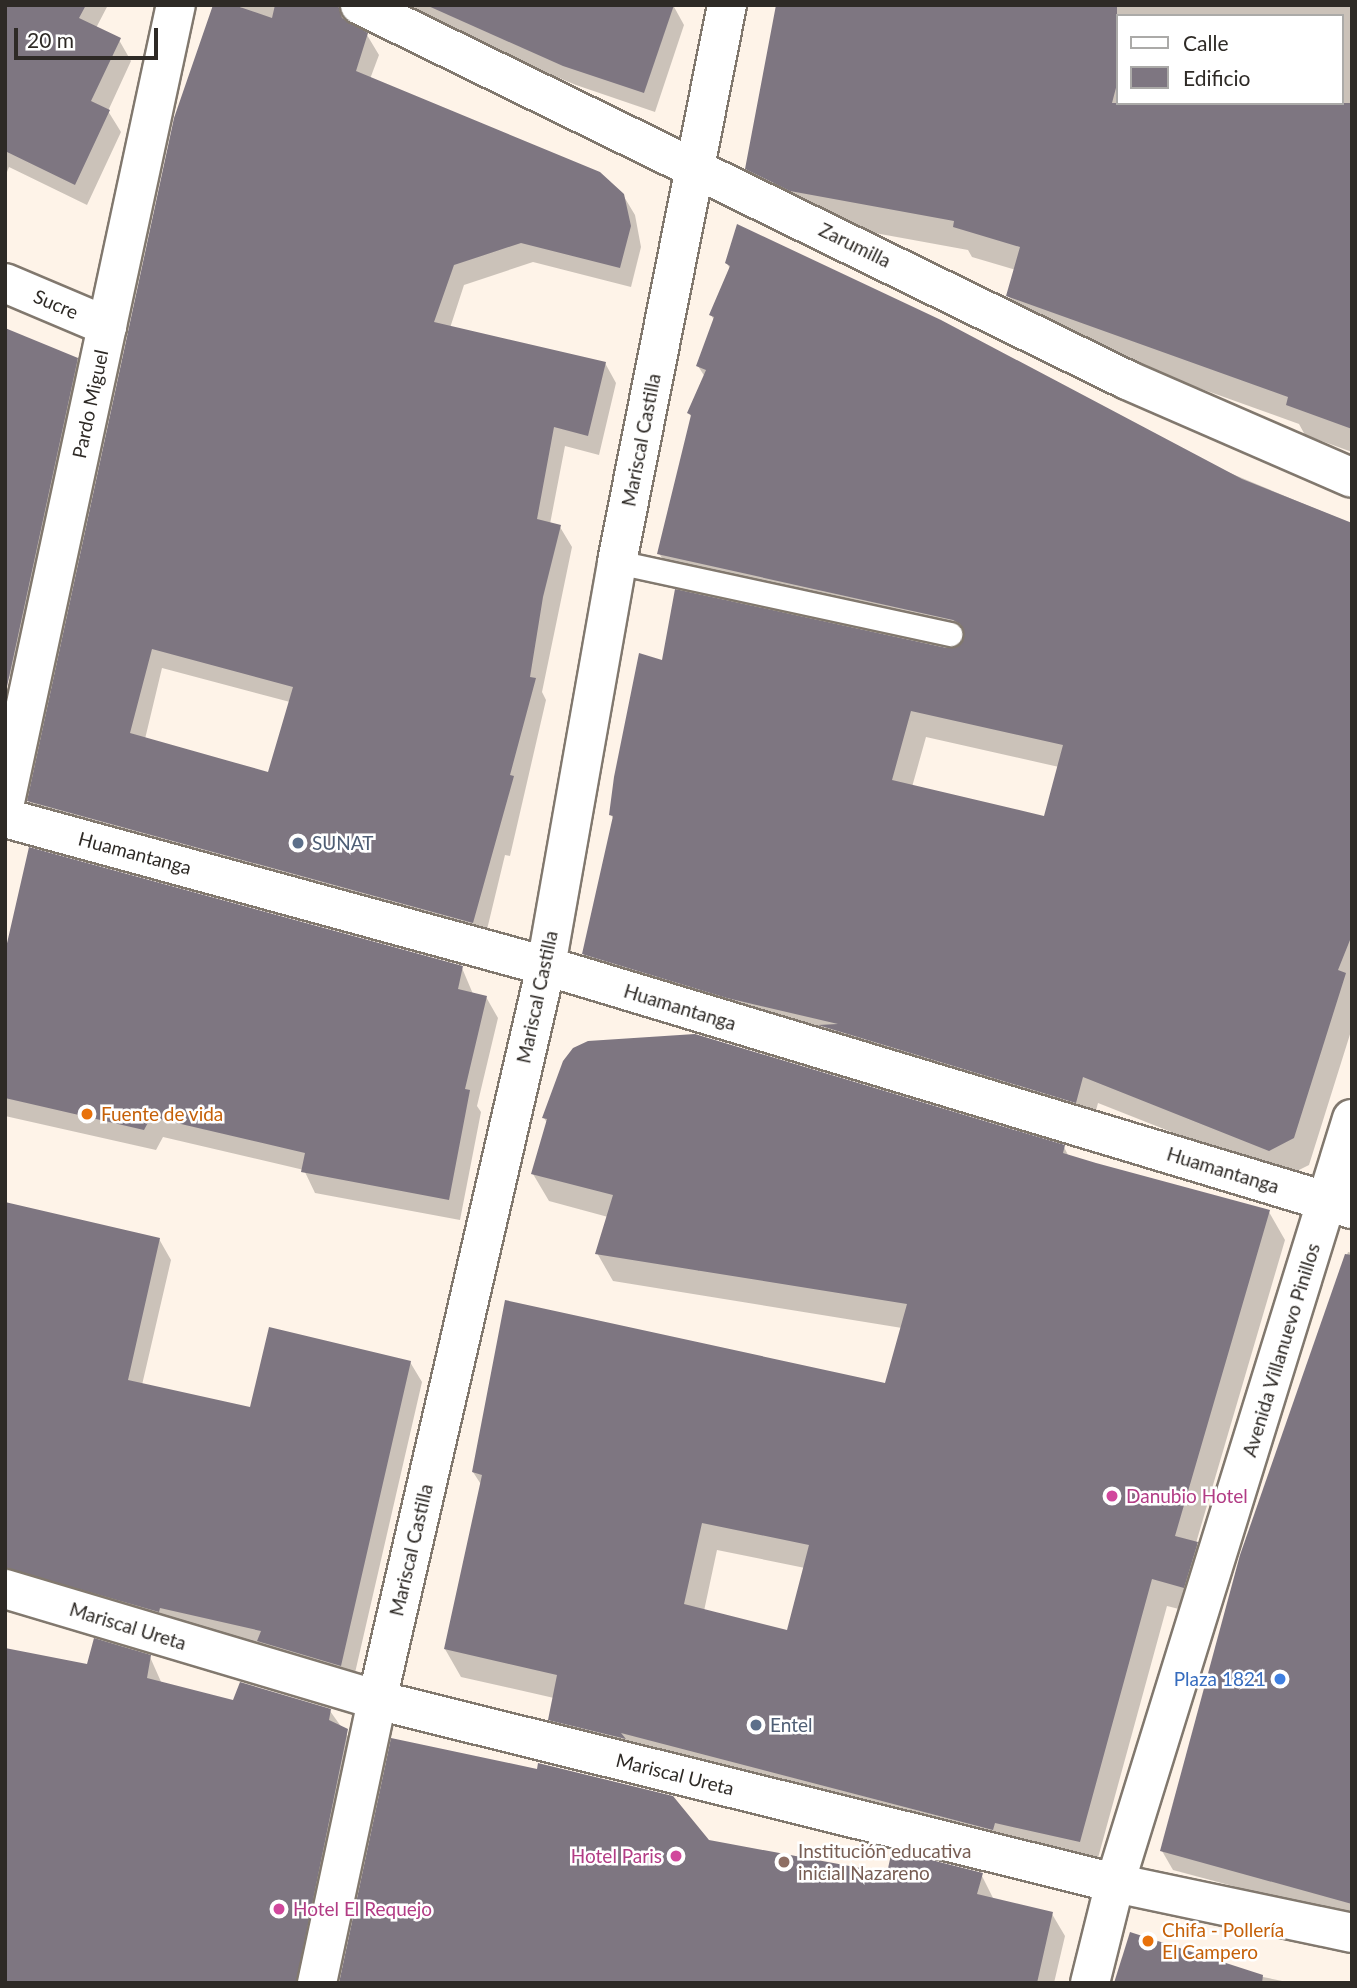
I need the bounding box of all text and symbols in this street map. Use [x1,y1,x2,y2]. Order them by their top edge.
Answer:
scale bar [18,14,161,58]
legend [1116,14,1343,105]
text: 20 m [27,27,74,52]
text: Calle [1183,30,1228,55]
text: Edificio [1183,65,1250,90]
street label: Zarumilla [815,218,895,272]
street label: Sucre [30,284,82,324]
street label: Pardo Miguel [67,348,113,460]
street label: Mariscal Castilla [617,372,665,508]
street label: Huamantanga [76,827,194,879]
place label: SUNAT [312,832,374,854]
marker: SUNAT [290,835,306,851]
street label: Mariscal Castilla [512,929,562,1065]
street label: Huamantanga [621,979,739,1035]
place label: Fuente de vida [101,1103,224,1125]
marker: Fuente de vida [79,1106,95,1122]
street label: Huamantanga [1164,1142,1282,1198]
street label: Avenida Villanuevo Pinillos [1238,1240,1324,1460]
street label: Mariscal Castilla [385,1482,437,1618]
place label: Danubio Hotel [1126,1485,1248,1507]
marker: Danubio Hotel [1104,1488,1120,1504]
street label: Mariscal Ureta [67,1597,189,1655]
place label: Plaza 1821 [1174,1668,1266,1690]
marker: Plaza 1821 [1272,1671,1288,1687]
place label: Entel [770,1714,812,1736]
marker: Entel [748,1717,764,1733]
street label: Mariscal Ureta [614,1748,736,1800]
place label: Institución educativa inicial Nazareno [798,1840,971,1884]
place label: Hotel Paris [571,1845,662,1867]
marker: Hotel Paris [668,1848,684,1864]
marker: Institución educativa inicial Nazareno [776,1854,792,1870]
place label: Hotel El Requejo [293,1898,432,1920]
marker: Hotel El Requejo [271,1901,287,1917]
place label: Chifa - Pollería El Campero [1162,1919,1284,1963]
marker: Chifa - Pollería El Campero [1140,1933,1156,1949]

